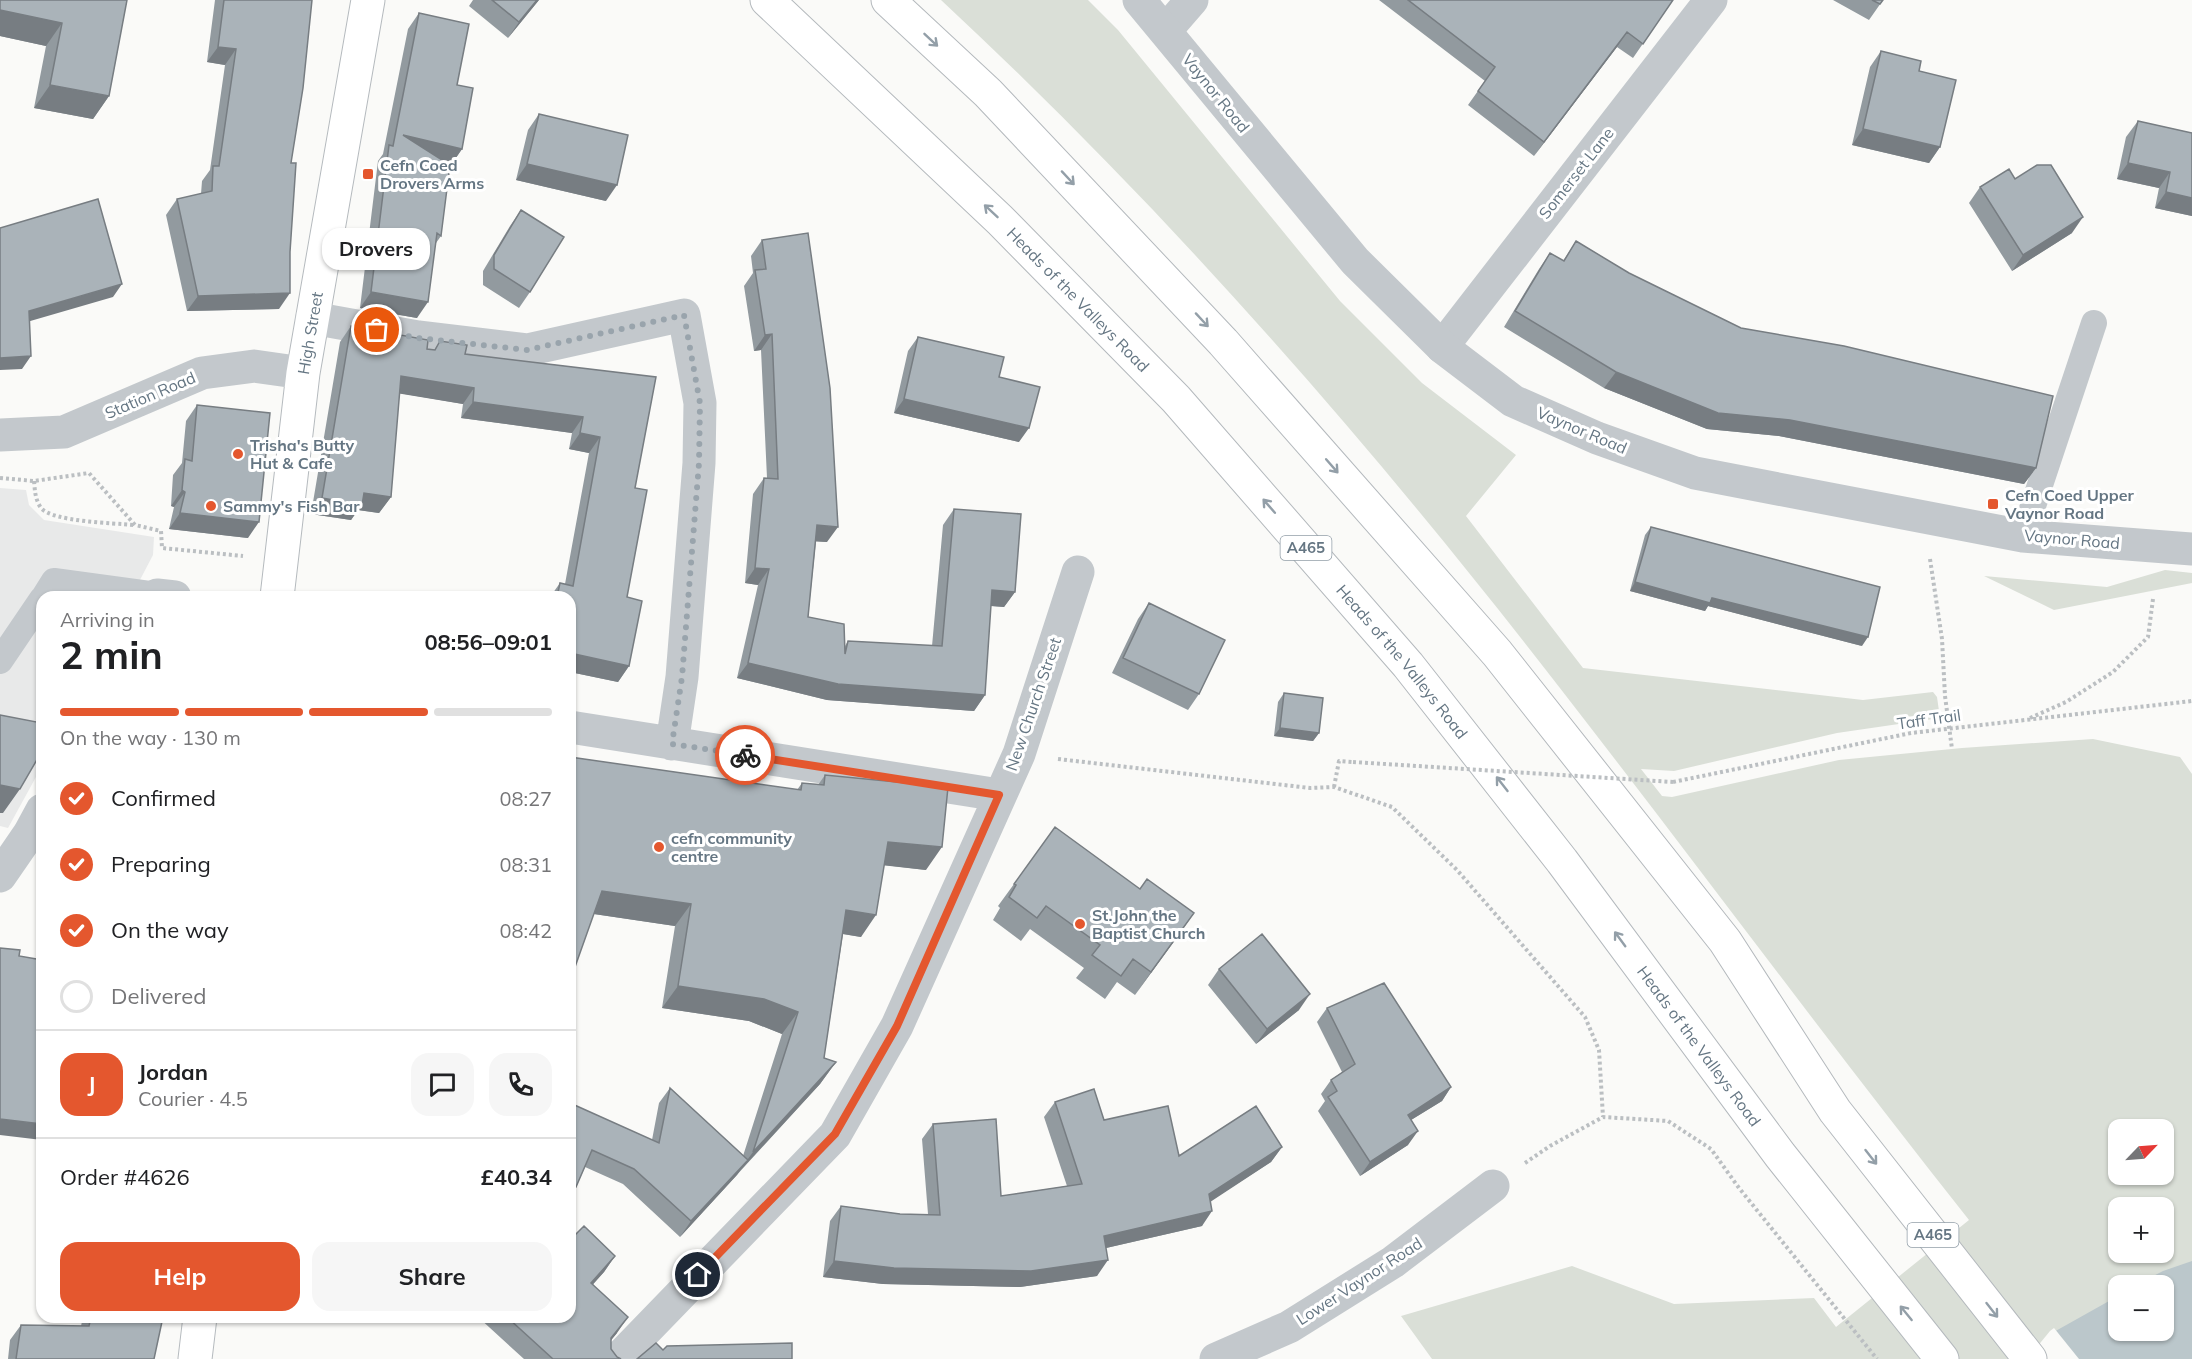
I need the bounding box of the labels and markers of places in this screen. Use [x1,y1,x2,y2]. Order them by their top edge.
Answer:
place label: Cefn Coed Drovers Arms [380,155,484,193]
marker: Cefn Coed Drovers Arms [361,167,375,181]
callout: Drovers [323,228,431,270]
pin [351,304,402,355]
place label: Trisha's Butty Hut & Cafe [250,435,354,473]
marker: Trisha's Butty Hut & Cafe [231,447,245,461]
place label: Cefn Coed Upper Vaynor Road [2004,485,2134,523]
place label: Sammy's Fish Bar [223,496,360,516]
marker: Cefn Coed Upper Vaynor Road [1986,497,2000,511]
marker: Sammy's Fish Bar [204,499,218,513]
place label: cefn community centre [671,828,792,866]
marker: cefn community centre [652,840,666,854]
place label: St.John the Baptist Church [1092,905,1205,943]
marker: St.John the Baptist Church [1073,917,1087,931]
pin [672,1249,723,1300]

